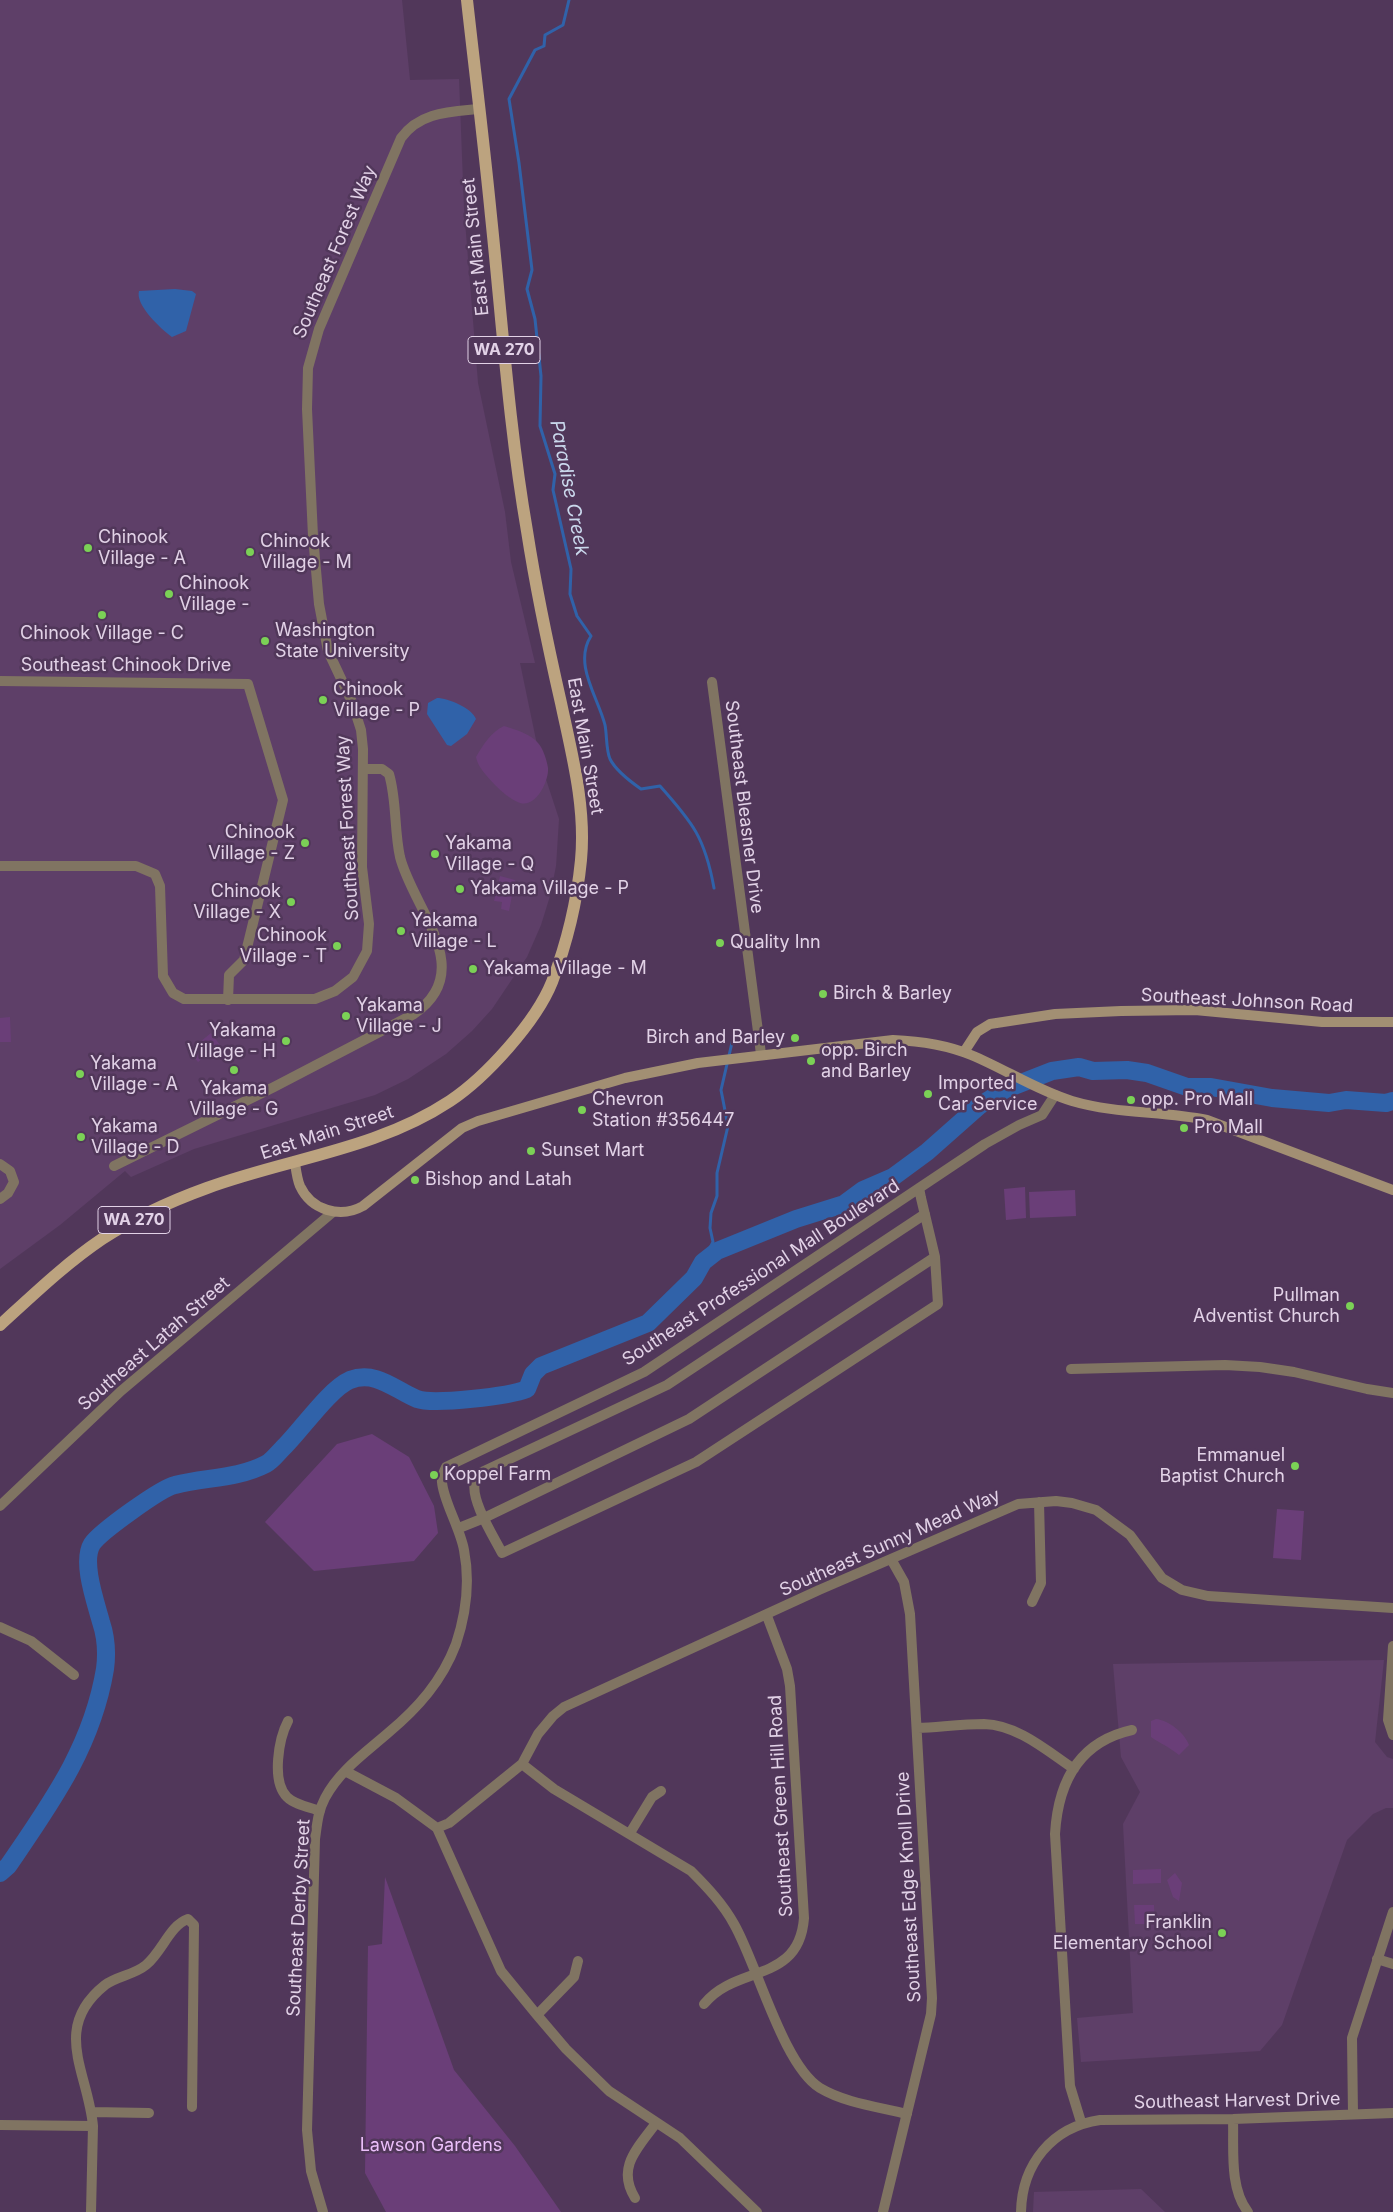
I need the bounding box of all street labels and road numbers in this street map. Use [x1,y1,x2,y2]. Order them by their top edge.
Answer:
street label: Southeast Forest Way [289,162,381,342]
street label: East Main Street [458,177,494,317]
road number: WA 270 [468,336,540,364]
street label: Southeast Chinook Drive [21,655,231,677]
street label: East Main Street [562,676,608,816]
street label: Southeast Bleasner Drive [720,699,768,915]
street label: Southeast Forest Way [332,735,364,921]
street label: Southeast Johnson Road [1140,985,1354,1017]
street label: East Main Street [258,1101,396,1165]
street label: Southeast Professional Mall Boulevard [618,1175,904,1371]
road number: WA 270 [98,1206,170,1234]
street label: Southeast Latah Street [74,1272,234,1416]
street label: Southeast Sunny Mead Way [776,1485,1004,1601]
street label: Southeast Green Hill Road [764,1694,798,1918]
street label: Southeast Edge Knoll Drive [892,1771,926,2003]
street label: Southeast Derby Street [283,1819,315,2017]
street label: Southeast Harvest Drive [1133,2088,1341,2114]

